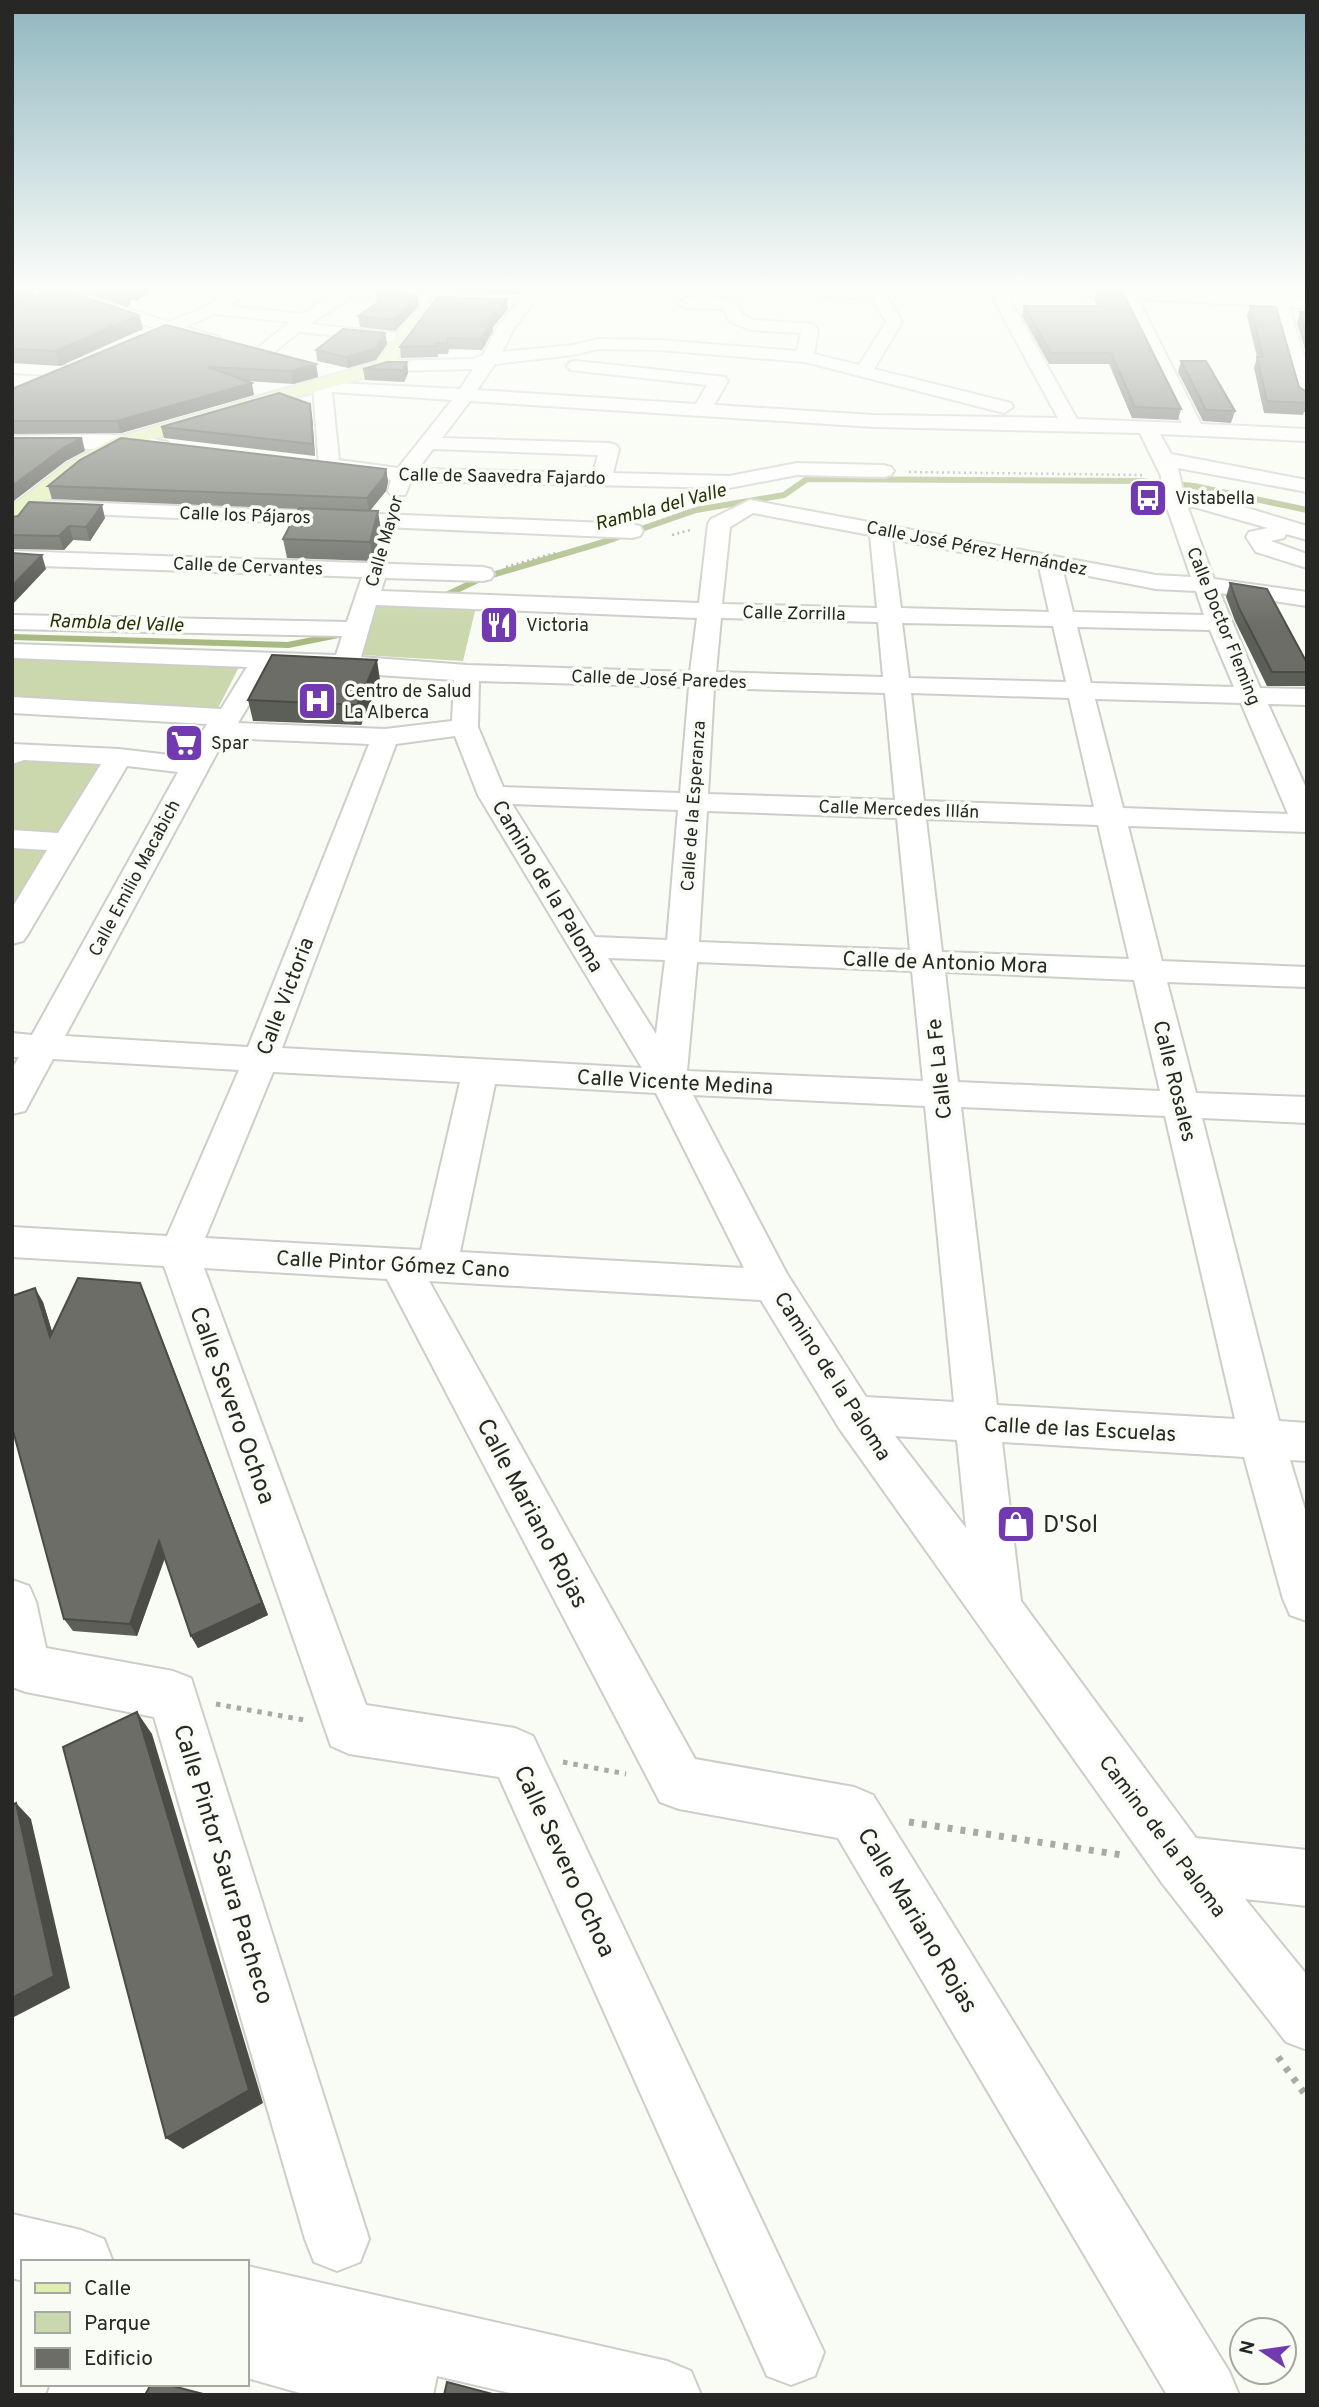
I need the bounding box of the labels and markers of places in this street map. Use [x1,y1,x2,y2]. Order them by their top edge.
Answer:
bus stop icon: Vistabella [1127,477,1169,519]
place label: Vistabella [1175,488,1255,511]
restaurant icon: Victoria [478,604,520,646]
place label: Victoria [526,615,589,638]
hospital icon: Centro de Salud La Alberca [296,680,338,722]
place label: Centro de Salud La Alberca [344,681,472,725]
supermarket icon: Spar [163,722,205,764]
place label: Spar [211,733,249,756]
shop icon: D'Sol [995,1503,1037,1545]
place label: D'Sol [1043,1511,1098,1541]

